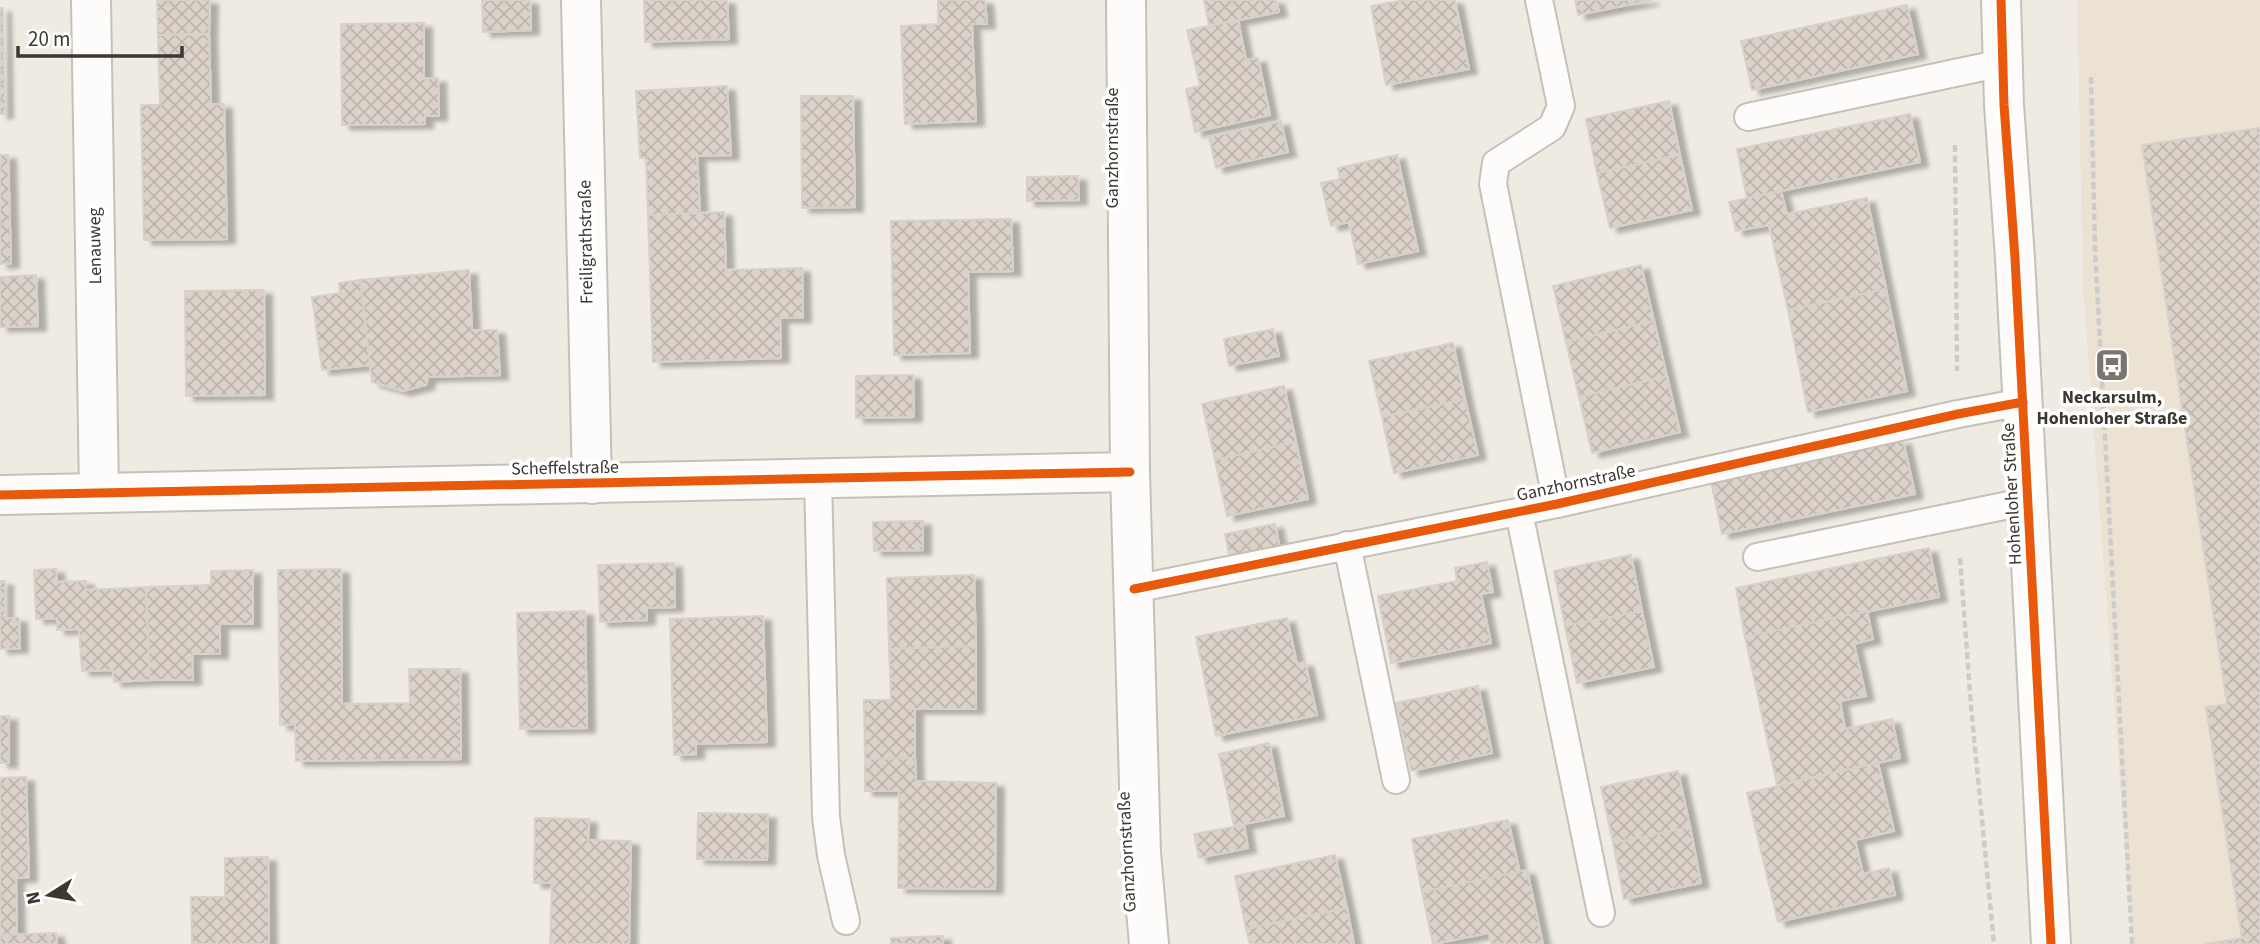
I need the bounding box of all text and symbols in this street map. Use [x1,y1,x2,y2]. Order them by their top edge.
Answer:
scale bar [18,14,182,58]
text: 20 m [28,24,70,54]
street label: Ganzhornstraße [1100,88,1125,208]
street label: Freiligrathstraße [572,180,600,304]
street label: Lenauweg [82,207,108,285]
bus stop icon: Neckarsulm, Hohenloher Straße [2093,346,2131,384]
place label: Neckarsulm, Hohenloher Straße [2037,385,2187,431]
street label: Hohenloher Straße [1996,422,2028,566]
street label: Scheffelstraße [511,455,619,481]
street label: Ganzhornstraße [1514,458,1638,508]
street label: Ganzhornstraße [1111,791,1143,913]
north arrow [14,860,84,930]
text: N [19,889,48,907]

